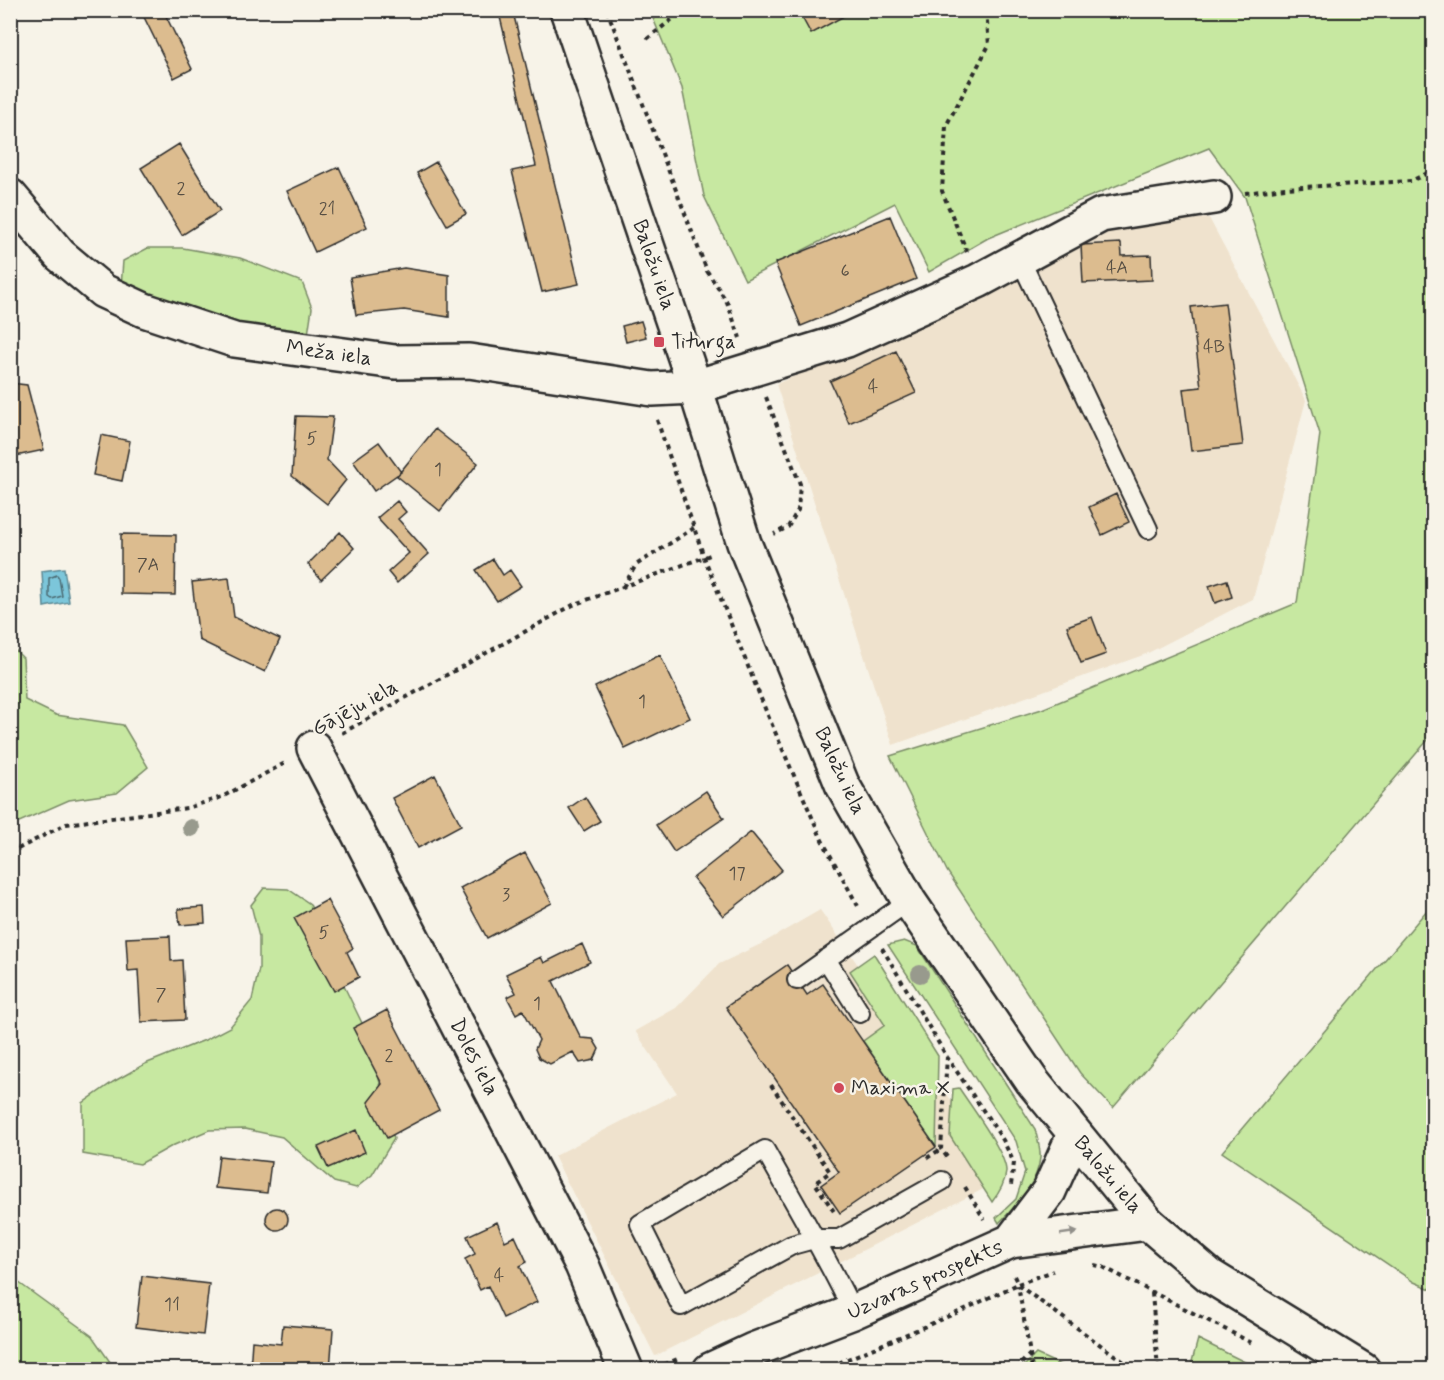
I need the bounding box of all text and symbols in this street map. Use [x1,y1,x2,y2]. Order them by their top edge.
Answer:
house number: 2 [177,177,186,201]
house number: 21 [319,197,335,221]
street label: Baložu iela [625,216,683,314]
house number: 4A [1106,256,1128,280]
house number: 6 [840,259,850,283]
place label: Titurga [671,328,736,358]
street label: Meža iela [284,333,374,373]
marker: Titurga [652,335,666,349]
house number: 4B [1203,335,1225,359]
house number: 4 [868,375,878,399]
house number: 5 [307,427,318,451]
house number: 1 [434,458,442,482]
house number: 7A [137,553,159,577]
street label: Gājēju iela [307,673,403,743]
house number: 1 [638,690,646,714]
street label: Baložu iela [807,722,873,820]
house number: 17 [728,862,746,886]
house number: 3 [502,883,510,907]
house number: 5 [319,921,330,945]
house number: 7 [156,983,167,1007]
house number: 1 [533,992,541,1016]
street label: Doles iela [443,1014,505,1100]
house number: 2 [385,1044,394,1068]
place label: Maxima X [851,1074,950,1102]
marker: Maxima X [832,1081,846,1095]
street label: Baložu iela [1067,1130,1149,1220]
one-way arrow [1060,1228,1079,1237]
street label: Uzvaras prospekts [843,1233,1007,1327]
house number: 4 [494,1264,504,1288]
house number: 11 [164,1293,180,1317]

